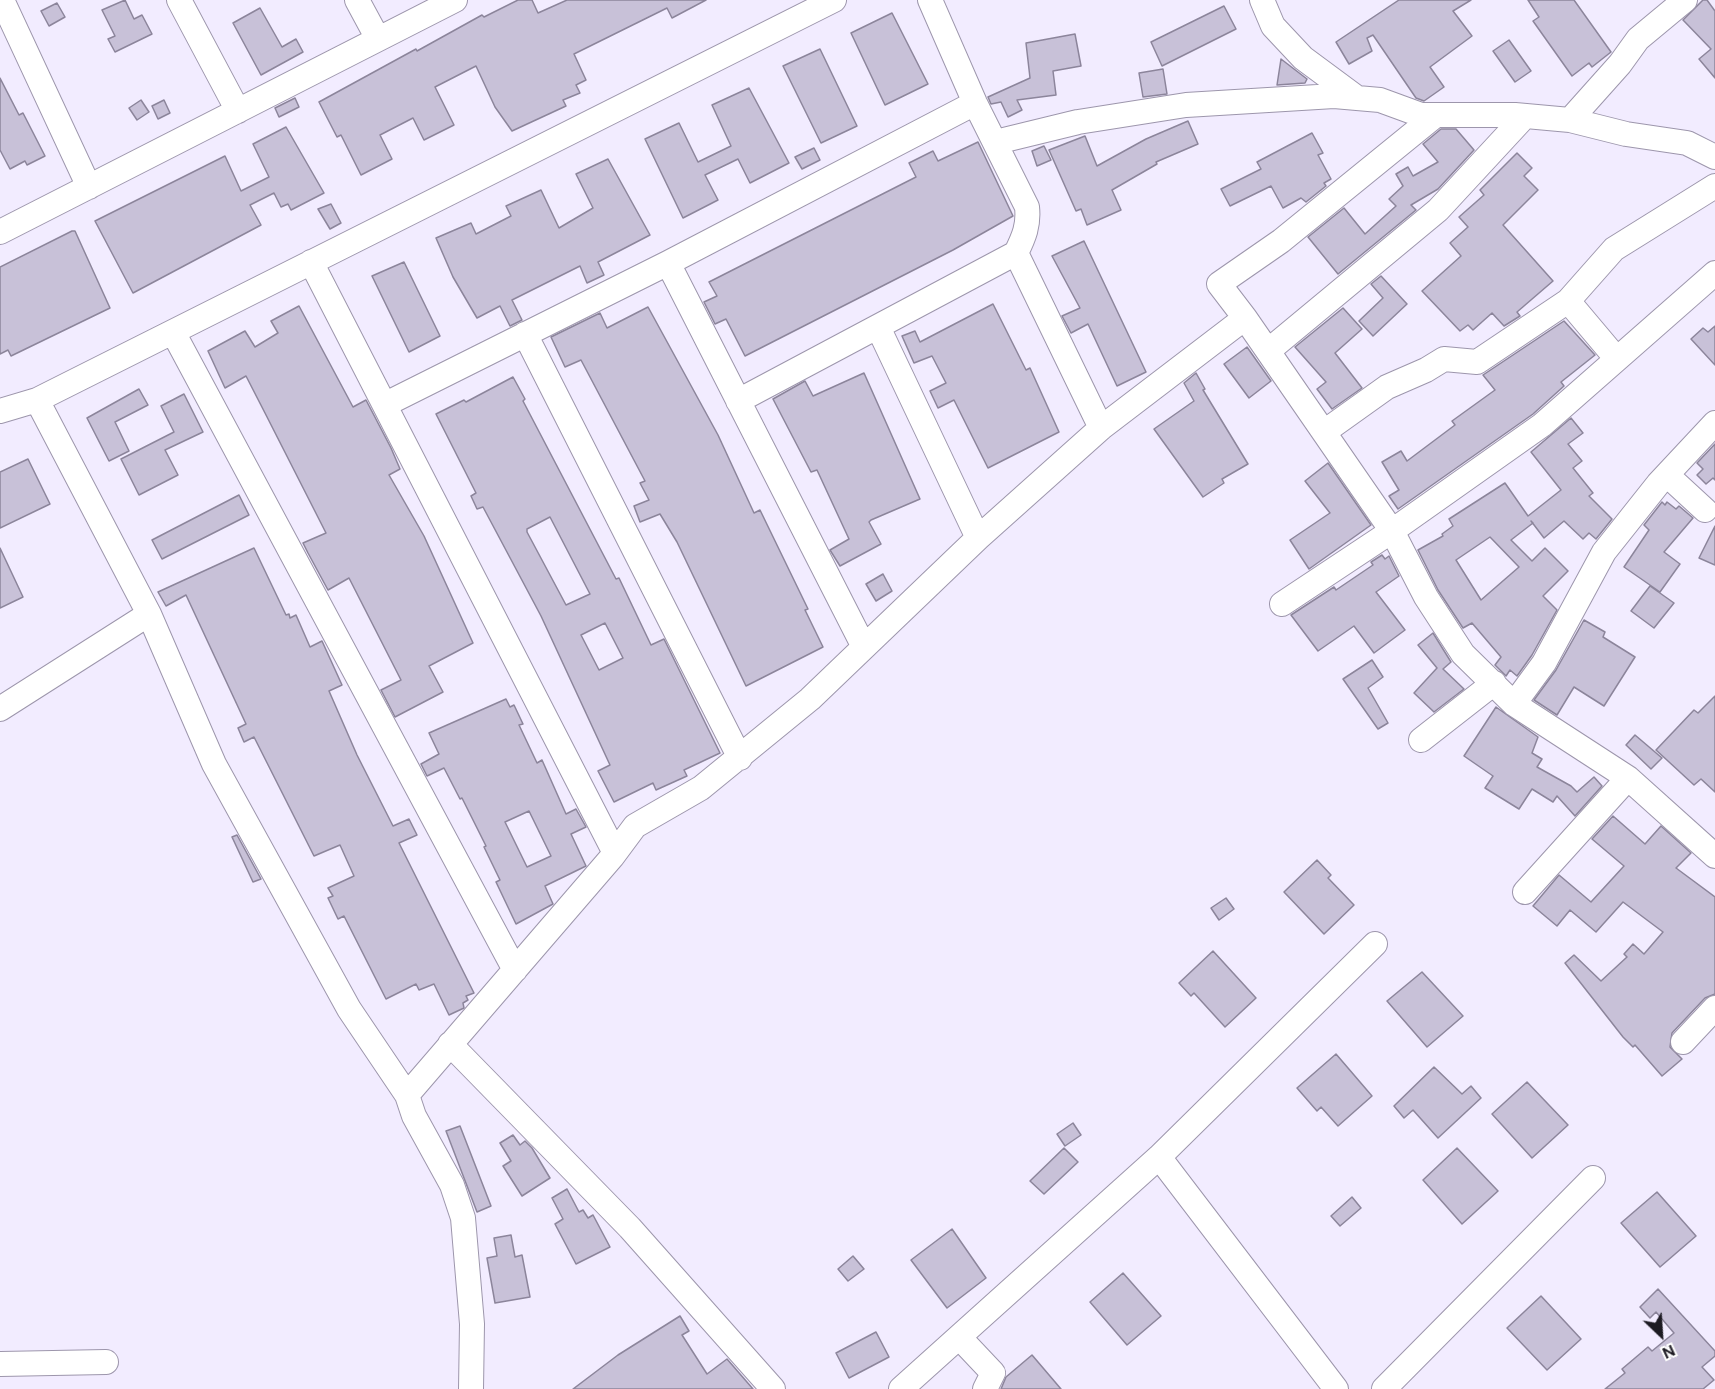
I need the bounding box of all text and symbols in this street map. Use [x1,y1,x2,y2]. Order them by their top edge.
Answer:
north arrow [1631,1305,1691,1365]
text: N [1659,1340,1679,1364]

